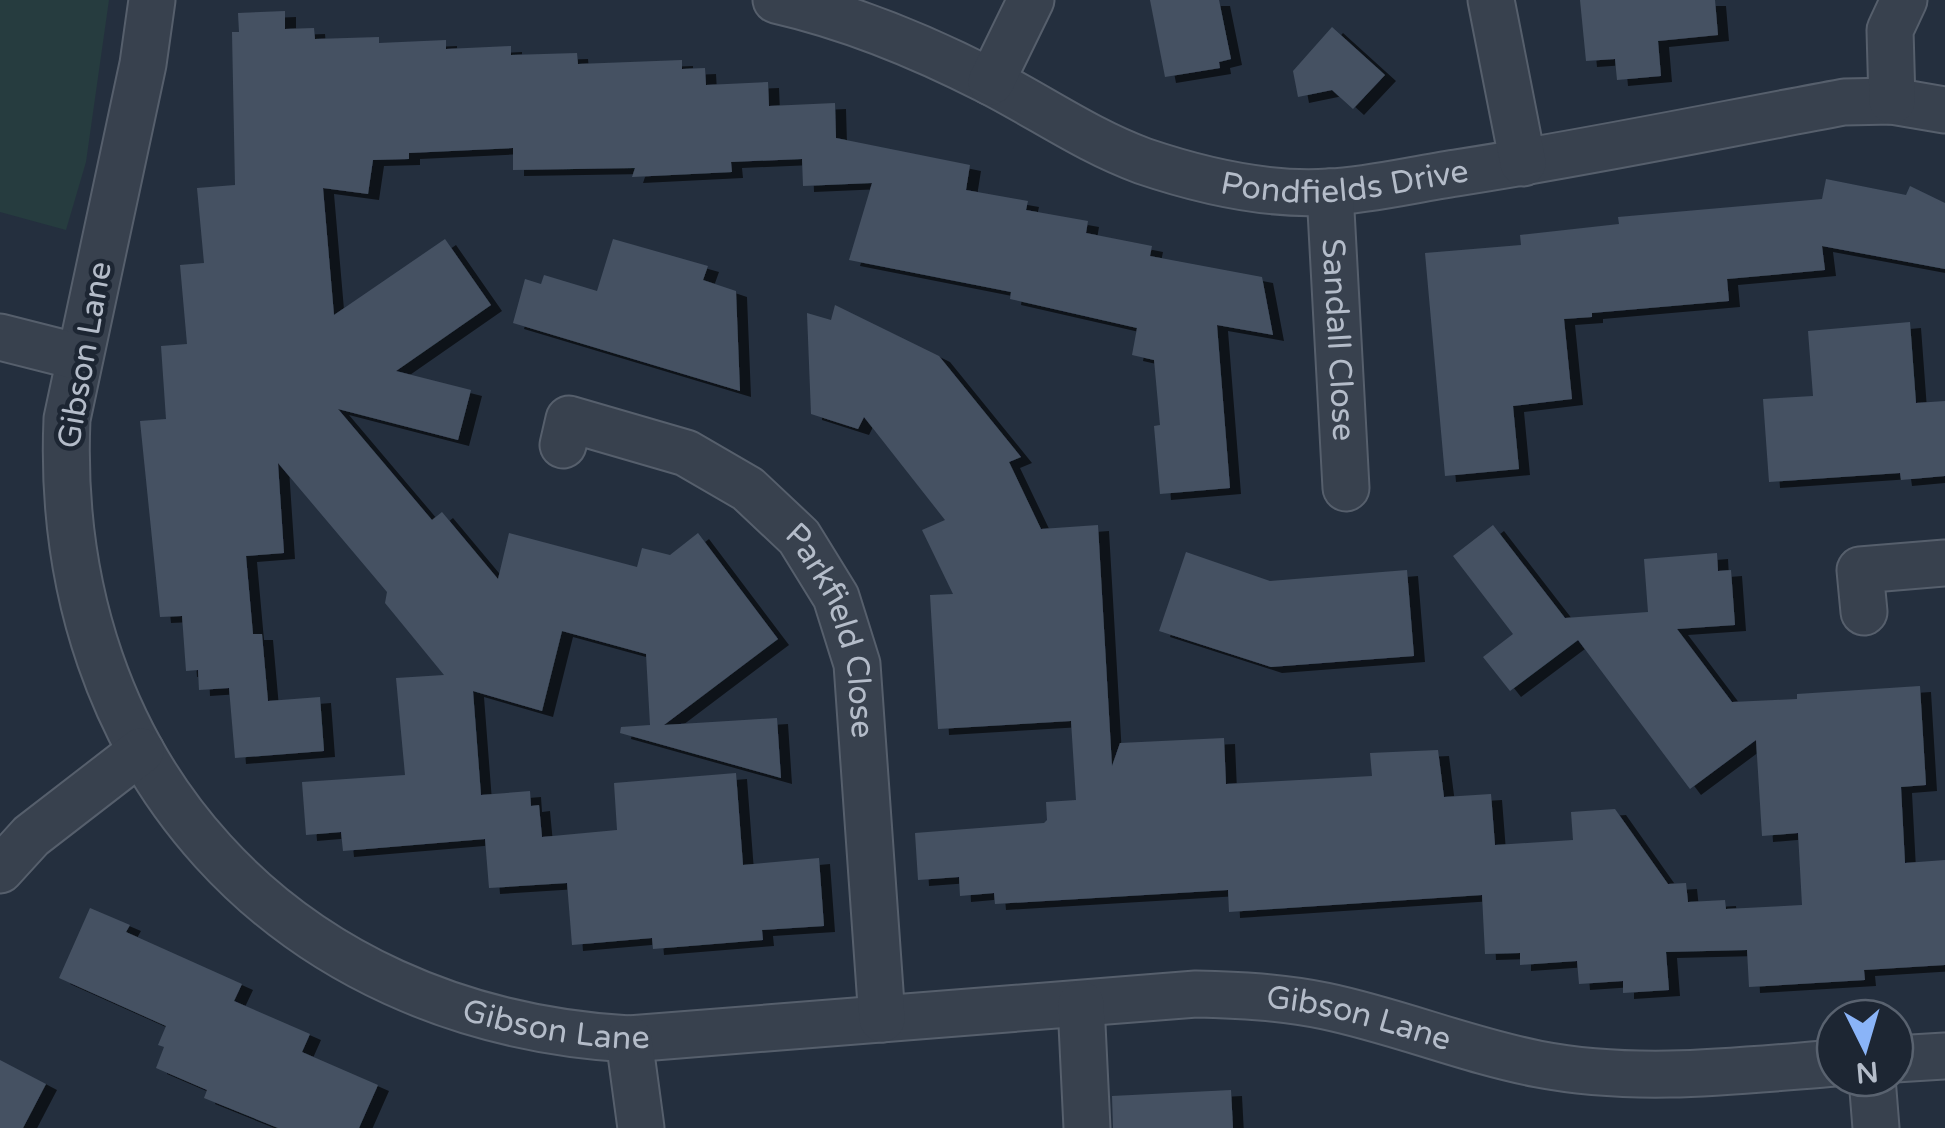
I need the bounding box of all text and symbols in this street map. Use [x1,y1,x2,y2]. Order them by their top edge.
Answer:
street label: Pondfields Drive [1217,152,1471,212]
street label: Sandall Close [1314,237,1362,442]
street label: Gibson Lane [50,259,120,451]
street label: Parkfield Close [778,515,881,739]
street label: Gibson Lane [1264,979,1456,1059]
street label: Gibson Lane [458,991,651,1058]
north arrow [1815,998,1915,1098]
text: N [1854,1054,1880,1090]

